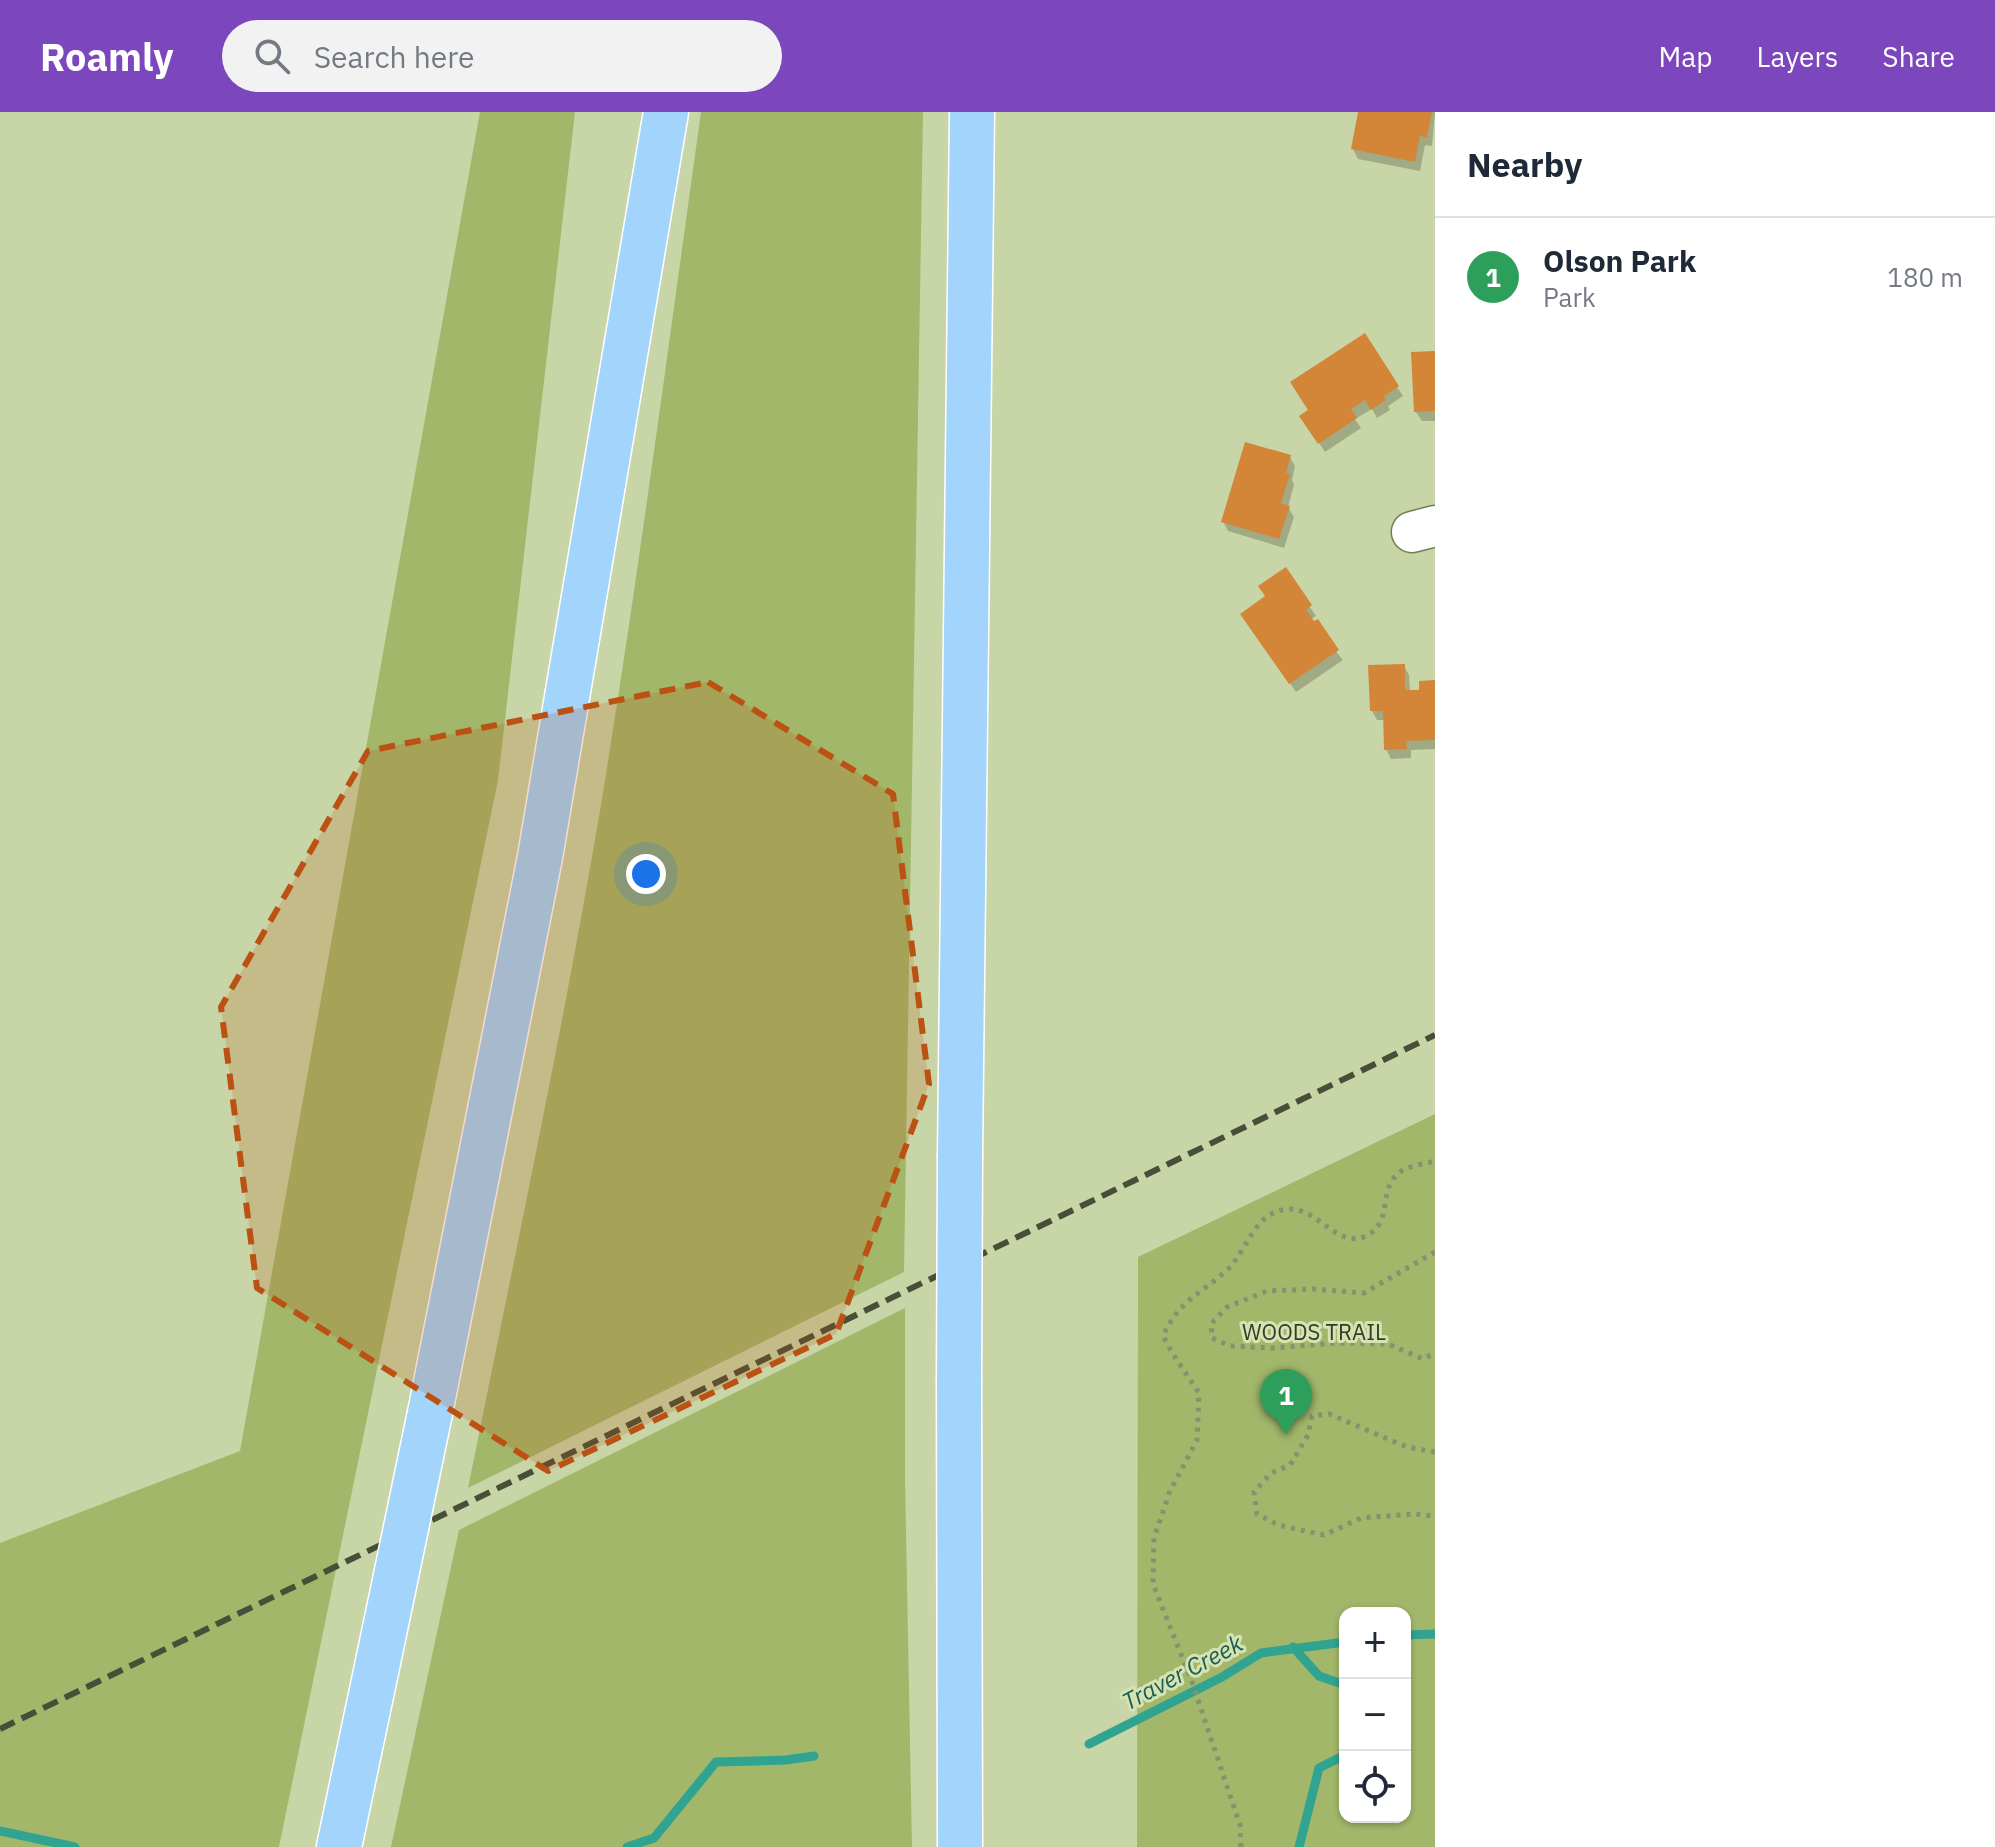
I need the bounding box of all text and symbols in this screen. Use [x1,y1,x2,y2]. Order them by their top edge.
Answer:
search box [222,20,782,92]
text: Roamly [40,32,174,81]
icon: search [250,34,294,78]
text: Search here [314,37,475,76]
text: Map [1658,38,1712,75]
text: Layers [1756,38,1838,75]
text: Share [1882,38,1955,75]
text: Nearby [1467,142,1582,186]
text: Olson Park [1543,241,1696,280]
text: 1 [1485,260,1501,294]
text: 180 m [1887,260,1963,294]
text: Park [1543,280,1596,314]
your location [626,854,666,894]
street label: WOODS TRAIL [1242,1317,1386,1346]
pin: 1 [1260,1369,1312,1435]
map controls [1339,1607,1411,1823]
button: + [1339,1607,1411,1679]
water label: Traver Creek [1116,1626,1249,1717]
button: − [1339,1679,1411,1751]
button: locate [1339,1751,1411,1823]

